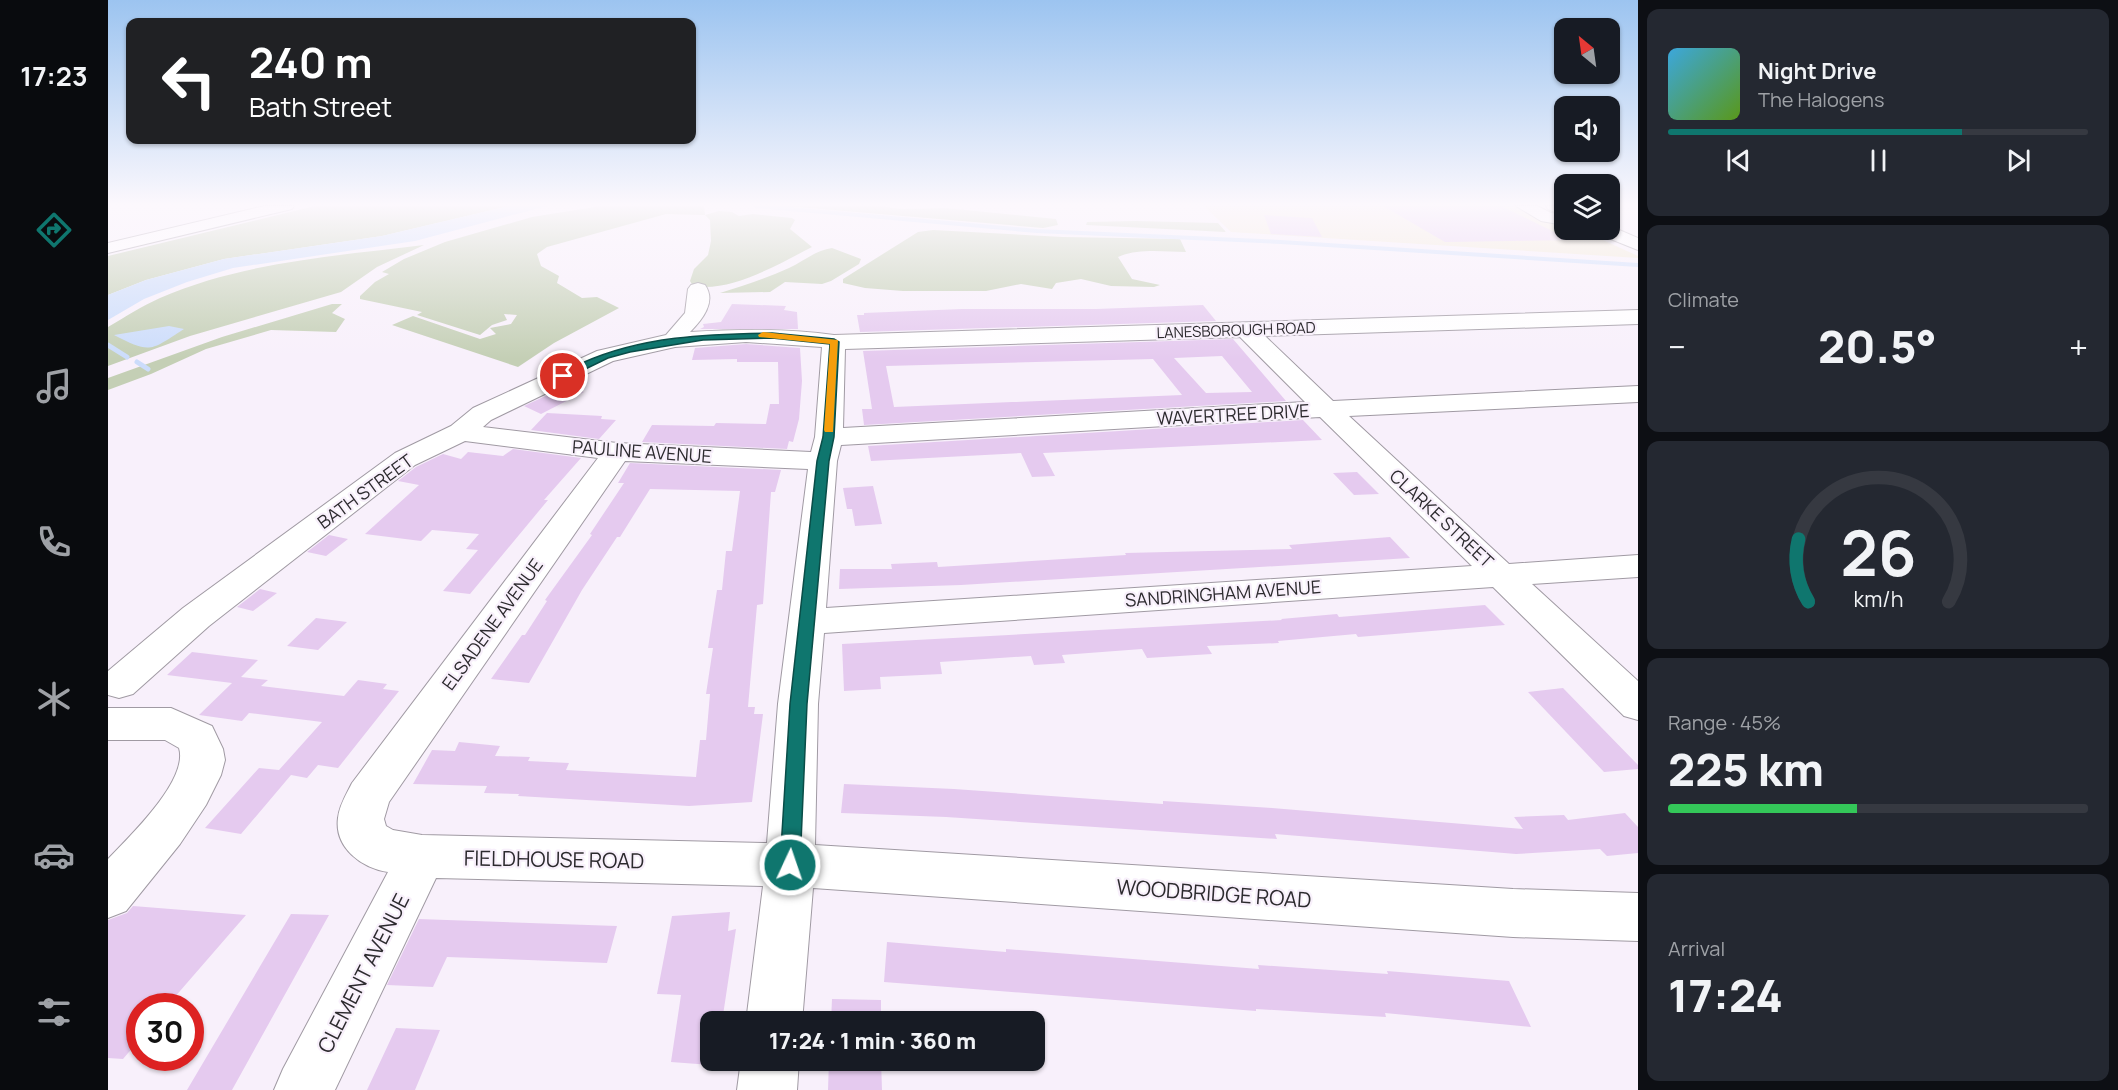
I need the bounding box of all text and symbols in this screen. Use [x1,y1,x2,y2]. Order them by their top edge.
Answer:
north arrow [1554,18,1620,84]
map controls [1554,18,1620,240]
text: 240 m [249,33,373,91]
icon: left [150,42,228,120]
text: Night Drive [1758,56,1877,86]
text: 17:23 [20,57,88,94]
text: The Halogens [1758,86,1884,113]
text: Bath Street [249,88,392,125]
button: sound [1554,96,1620,162]
icon: previous [1722,144,1755,177]
icon: pause [1862,144,1895,177]
icon: next [2002,144,2035,177]
button: layers [1554,174,1620,240]
icon: directions [33,209,75,251]
text: Climate [1668,286,1739,313]
text: 20.5° [1818,315,1937,377]
street label: LANESBOROUGH ROAD [1156,317,1316,343]
text: − [1668,324,1686,369]
text: + [2069,324,2088,369]
pin [537,350,588,401]
icon: arrive [546,359,579,392]
icon: music [33,365,75,407]
street label: WAVERTREE DRIVE [1156,398,1310,430]
street label: PAULINE AVENUE [571,434,713,468]
street label: BATH STREET [312,448,418,534]
street label: CLARKE STREET [1385,464,1499,573]
text: 26 [1840,509,1916,595]
icon: phone [33,521,75,563]
street label: ELSADENE AVENUE [436,553,548,695]
street label: SANDRINGHAM AVENUE [1124,574,1322,612]
text: km/h [1853,584,1903,613]
icon: climate [33,678,75,720]
text: Range · 45% [1668,709,1781,736]
text: 225 km [1668,738,1824,800]
position arrow [758,833,822,897]
icon: car [33,834,75,876]
street label: FIELDHOUSE ROAD [464,843,644,875]
street label: WOODBRIDGE ROAD [1116,872,1312,914]
street label: CLEMENT AVENUE [311,889,415,1057]
text: Arrival [1668,935,1725,962]
text: 17:24 [1668,964,1783,1026]
icon: filters [33,991,75,1033]
speed limit sign: 30 [126,993,204,1071]
text: 17:24 · 1 min · 360 m [769,1026,976,1056]

